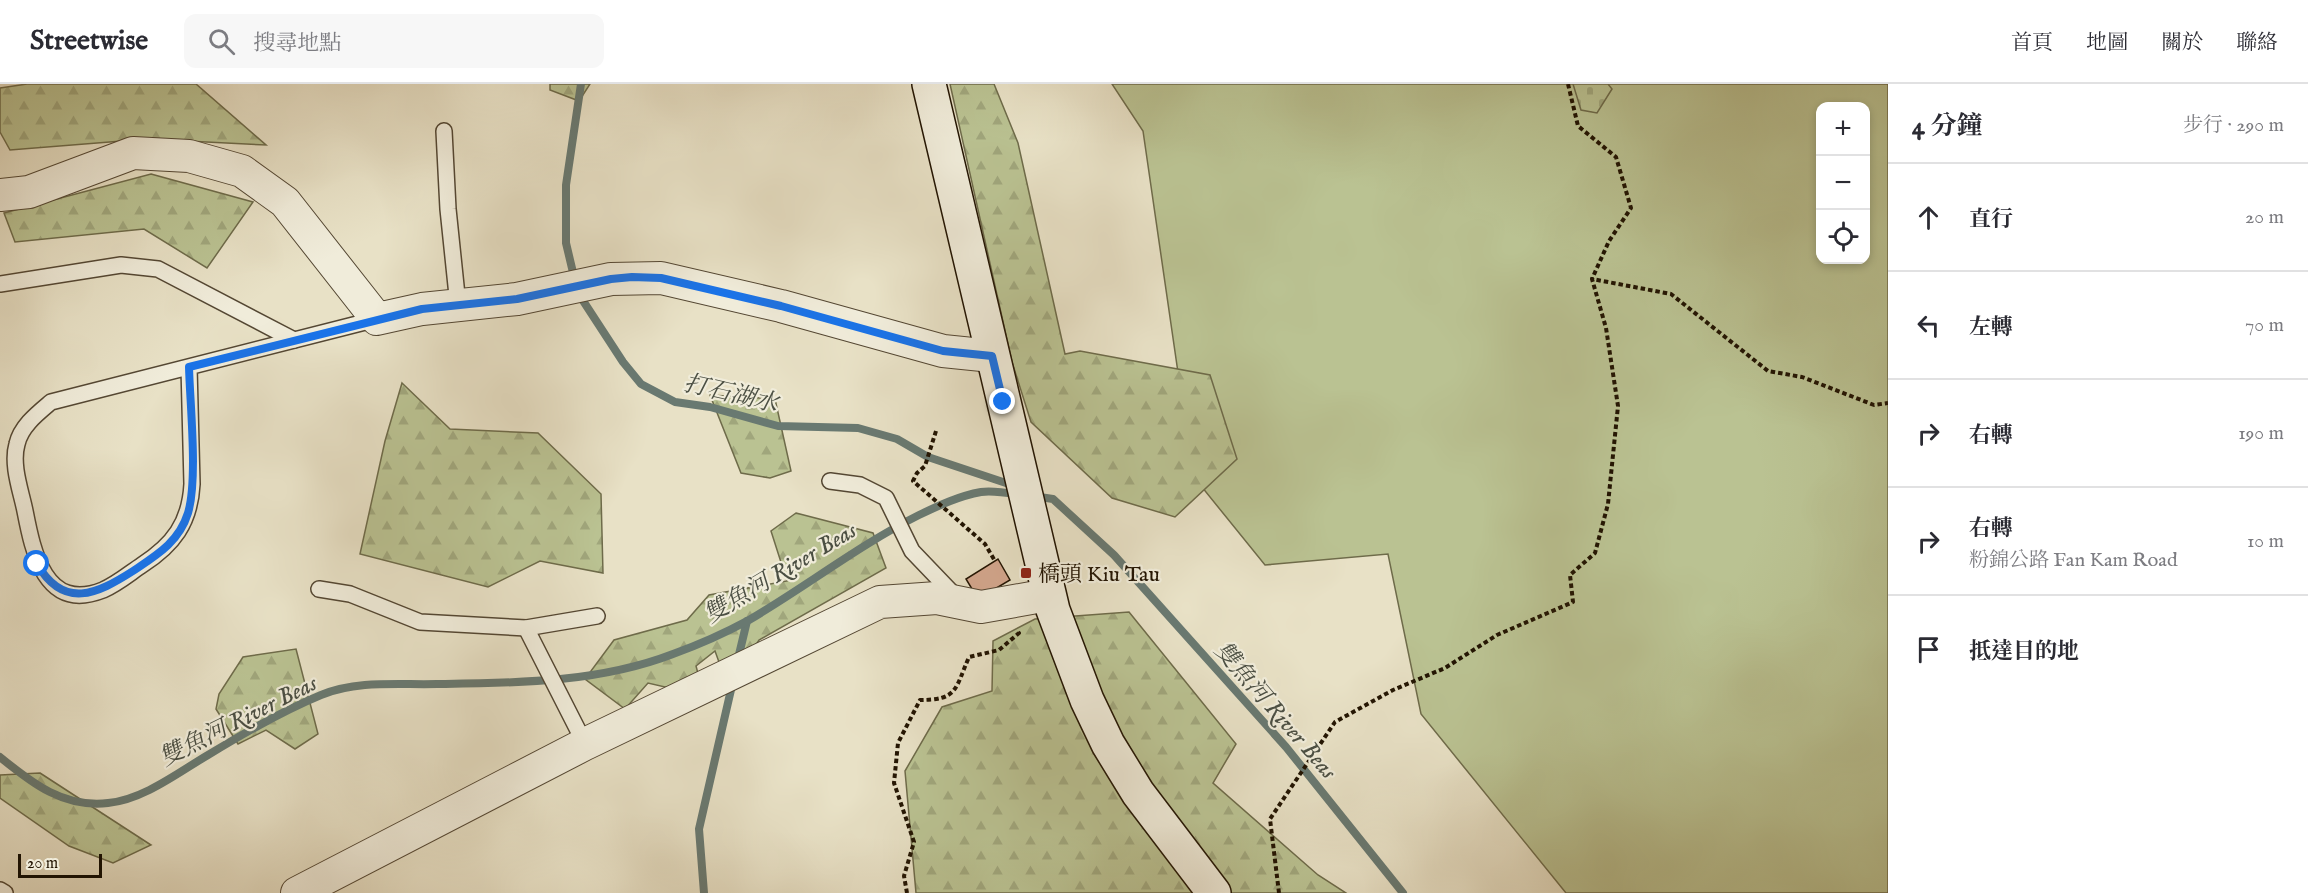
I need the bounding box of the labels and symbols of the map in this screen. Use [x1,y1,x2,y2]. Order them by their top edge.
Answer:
water label: 打石湖水 [680,369,783,421]
route end [989,388,1015,414]
water label: 雙魚河 River Beas [699,515,864,631]
route start [23,550,49,576]
place label: 橋頭 Kiu Tau [1038,561,1160,589]
marker: 橋頭 Kiu Tau [1019,566,1033,580]
water label: 雙魚河 River Beas [1207,636,1344,787]
water label: 雙魚河 River Beas [155,668,324,774]
scale bar [18,851,102,878]

